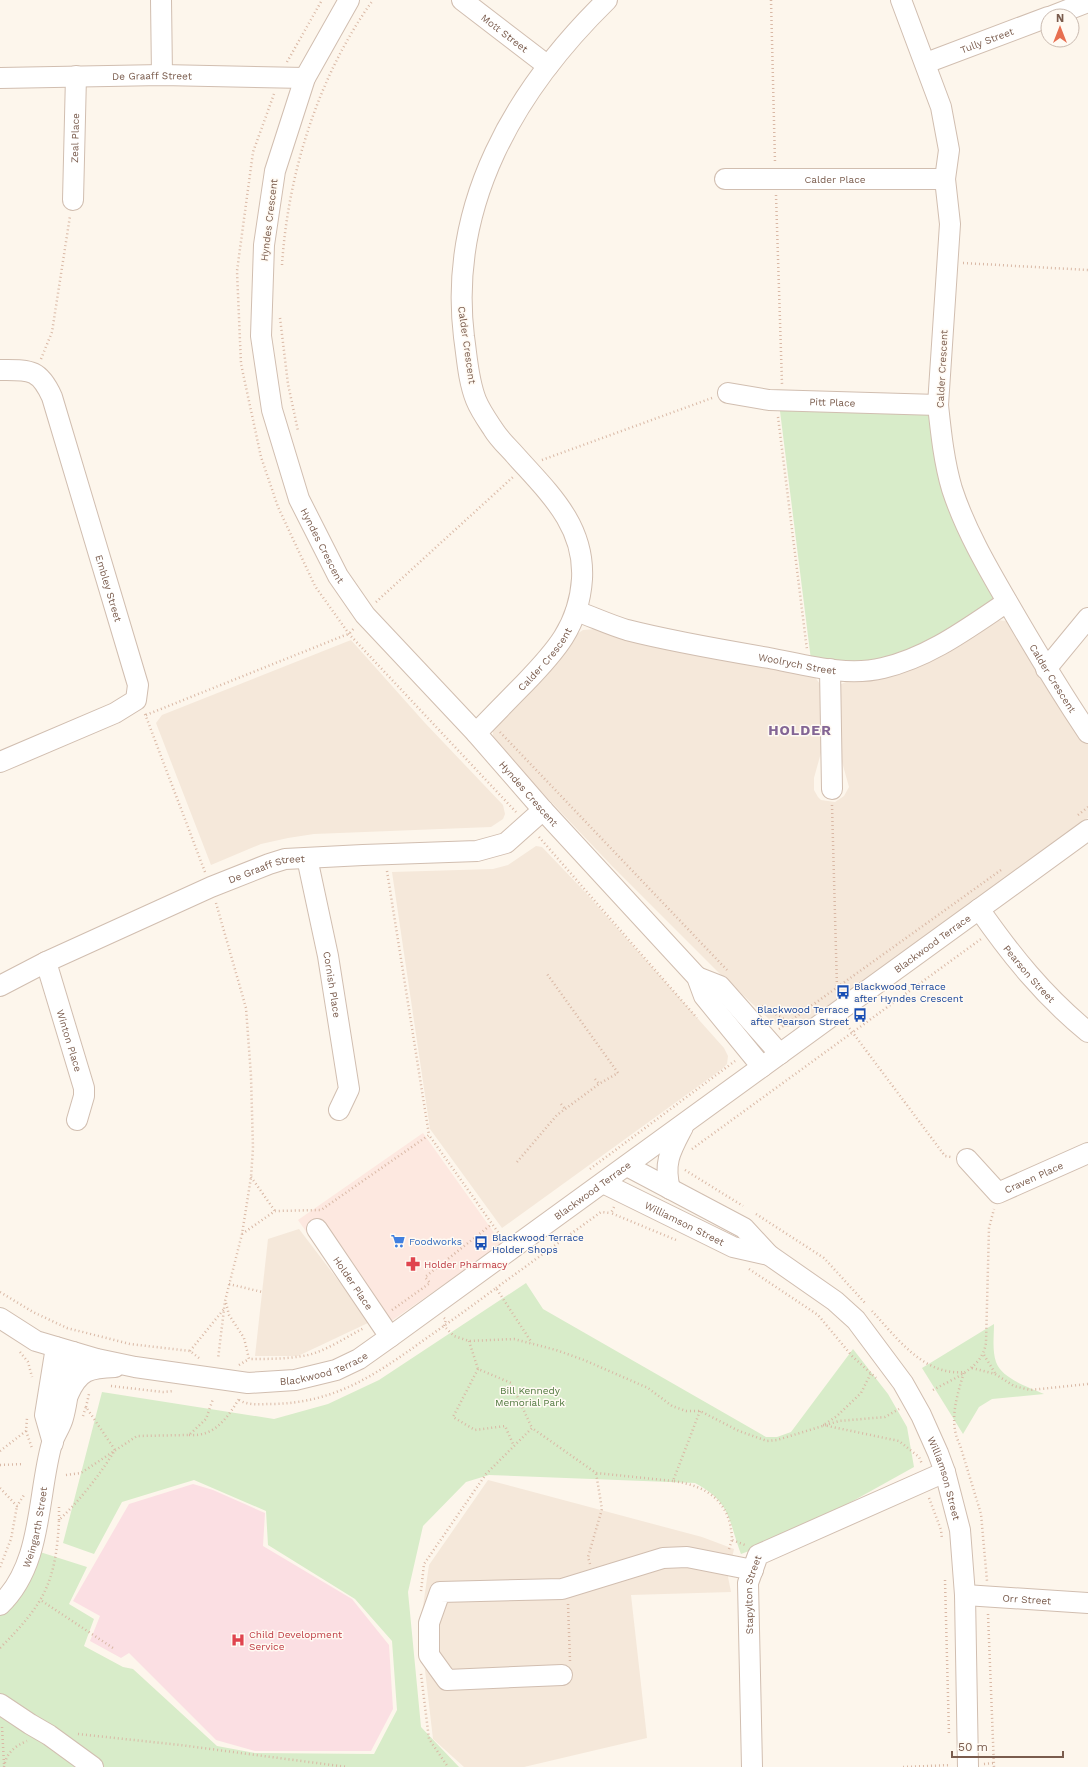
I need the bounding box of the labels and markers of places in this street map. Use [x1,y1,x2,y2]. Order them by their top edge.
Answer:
place label: Blackwood Terrace after Hyndes Crescent [854,981,964,1004]
bus stop icon: Blackwood Terrace after Hyndes Crescent [835,984,851,1000]
place label: Blackwood Terrace after Pearson Street [750,1004,850,1027]
bus stop icon: Blackwood Terrace after Pearson Street [852,1007,868,1023]
place label: Blackwood Terrace Holder Shops [492,1232,584,1255]
supermarket icon: Foodworks [390,1233,406,1249]
bus stop icon: Blackwood Terrace Holder Shops [473,1235,489,1251]
place label: Foodworks [409,1236,462,1247]
pharmacy icon: Holder Pharmacy [405,1256,421,1272]
place label: Holder Pharmacy [424,1259,508,1270]
place label: Child Development Service [249,1629,343,1652]
hospital icon: Child Development Service [230,1632,246,1648]

